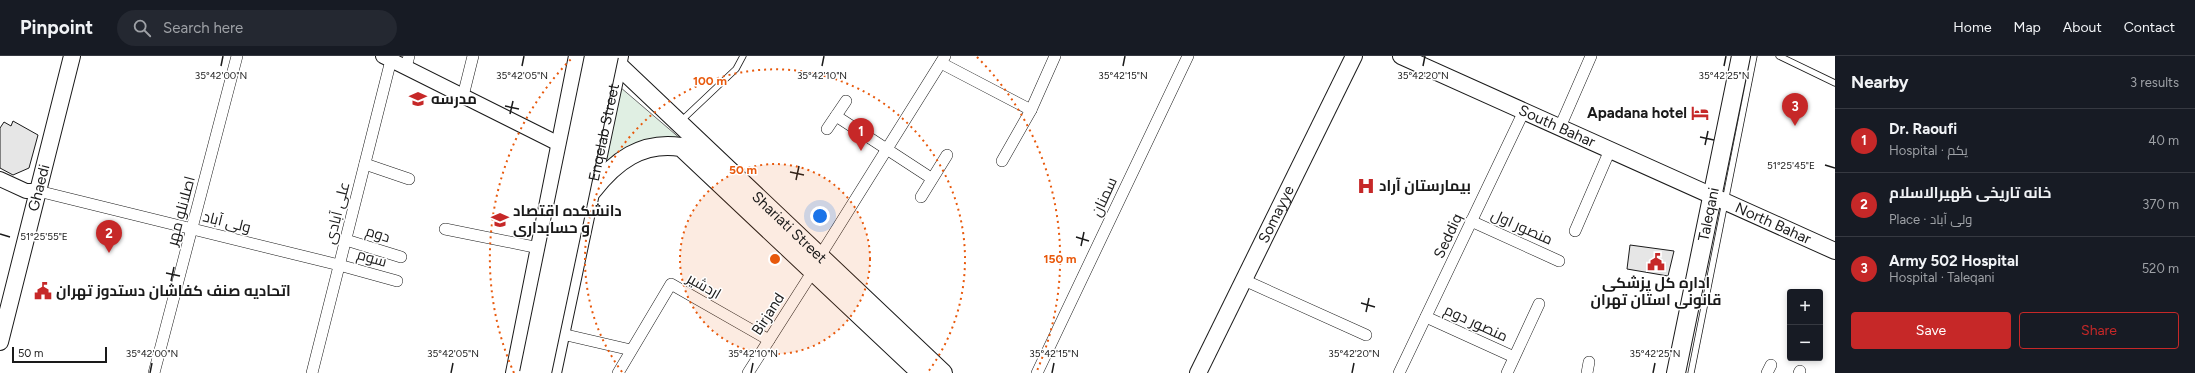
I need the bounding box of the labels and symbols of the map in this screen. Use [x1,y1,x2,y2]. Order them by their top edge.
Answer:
text: 35°42'00"N [195,69,247,82]
text: 35°42'05"N [496,69,548,82]
text: 35°42'10"N [797,69,847,82]
text: 35°42'15"N [1098,69,1148,82]
text: 35°42'20"N [1397,69,1449,82]
text: 35°42'25"N [1699,69,1749,82]
text: 100 m [693,74,727,88]
street label: Enqelab Street [585,81,623,183]
school or university icon: مدرسه [408,89,428,109]
place label: مدرسه [431,90,477,108]
pin: 3 [1782,93,1808,126]
street label: South Bahar [1516,101,1598,151]
hotel icon: Apadana hotel [1690,103,1710,123]
place label: Apadana hotel [1587,104,1687,122]
pin: 1 [848,118,874,151]
text: 51°25'45"E [1767,159,1815,172]
street label: Ghaedi [24,162,53,213]
text: 50 m [729,163,757,177]
street label: اصلانلو مهر [163,174,200,249]
street label: سمنان [1087,174,1122,220]
hospital icon: بیمارستان آراد [1356,176,1376,196]
place label: بیمارستان آراد [1379,177,1471,195]
street label: علی آبادی [321,180,354,246]
street label: Somayye [1254,182,1298,246]
street label: Taleqani [1694,186,1723,243]
street label: Shariati Street [748,188,831,267]
street label: North Bahar [1732,198,1814,248]
place label: دانشکده اقتصاد و حسابداری [513,202,622,237]
street label: منصور اول [1488,205,1556,249]
your location [810,206,830,226]
street label: ولی آباد [201,207,253,238]
school or university icon: دانشکده اقتصاد و حسابداری [490,210,510,230]
street label: Seddiq [1430,211,1466,261]
pin: 2 [96,220,122,253]
street label: دوم [363,222,393,247]
text: 51°25'55"E [20,230,68,243]
street label: سوم [355,245,389,272]
centre of rings [768,252,782,266]
text: 150 m [1043,252,1077,266]
public building icon: اداره کل پزشکی قانونی استان تهران [1646,252,1666,272]
street label: اردشیر [683,269,724,303]
place label: اداره کل پزشکی قانونی استان تهران [1591,274,1721,309]
public building icon: اتحادیه صنف کفاشان دستدوز تهران [33,281,53,301]
place label: اتحادیه صنف کفاشان دستدوز تهران [56,282,291,300]
street label: Birjand [748,290,788,338]
street label: منصور دوم [1441,300,1511,346]
scale bar [12,345,107,364]
text: 35°42'00"N [126,347,178,360]
text: 35°42'05"N [427,347,479,360]
text: 35°42'10"N [728,347,778,360]
text: 35°42'15"N [1029,347,1079,360]
text: 35°42'20"N [1328,347,1380,360]
text: 35°42'25"N [1630,347,1680,360]

